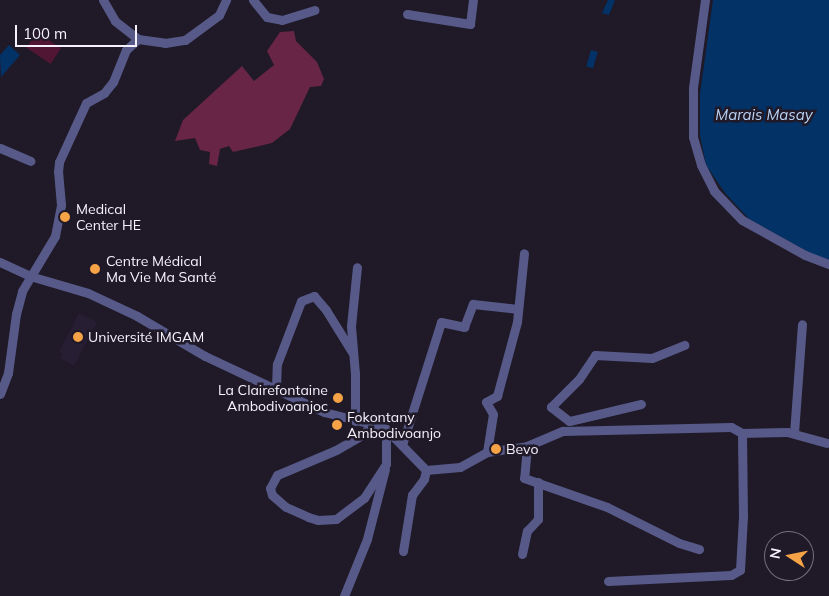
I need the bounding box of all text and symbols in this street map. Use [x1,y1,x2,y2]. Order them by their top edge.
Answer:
scale bar [18,15,140,47]
text: 100 m [23,24,67,43]
water label: Marais Masay [715,106,813,124]
place label: Medical Center HE [76,201,141,233]
marker: Medical Center HE [58,210,72,224]
place label: Centre Médical Ma Vie Ma Santé [106,253,216,286]
marker: Centre Médical Ma Vie Ma Santé [88,262,102,276]
place label: Université IMGAM [88,329,204,345]
marker: Université IMGAM [72,331,84,343]
place label: La Clairefontaine Ambodivoanjoc [218,382,328,414]
marker: La Clairefontaine Ambodivoanjoc [332,392,344,404]
place label: Fokontany Ambodivoanjo [347,409,441,442]
marker: Fokontany Ambodivoanjo [331,419,343,431]
place label: Bevo [506,441,538,457]
marker: Bevo [490,443,502,455]
north arrow [764,531,814,581]
text: N [765,546,785,560]

